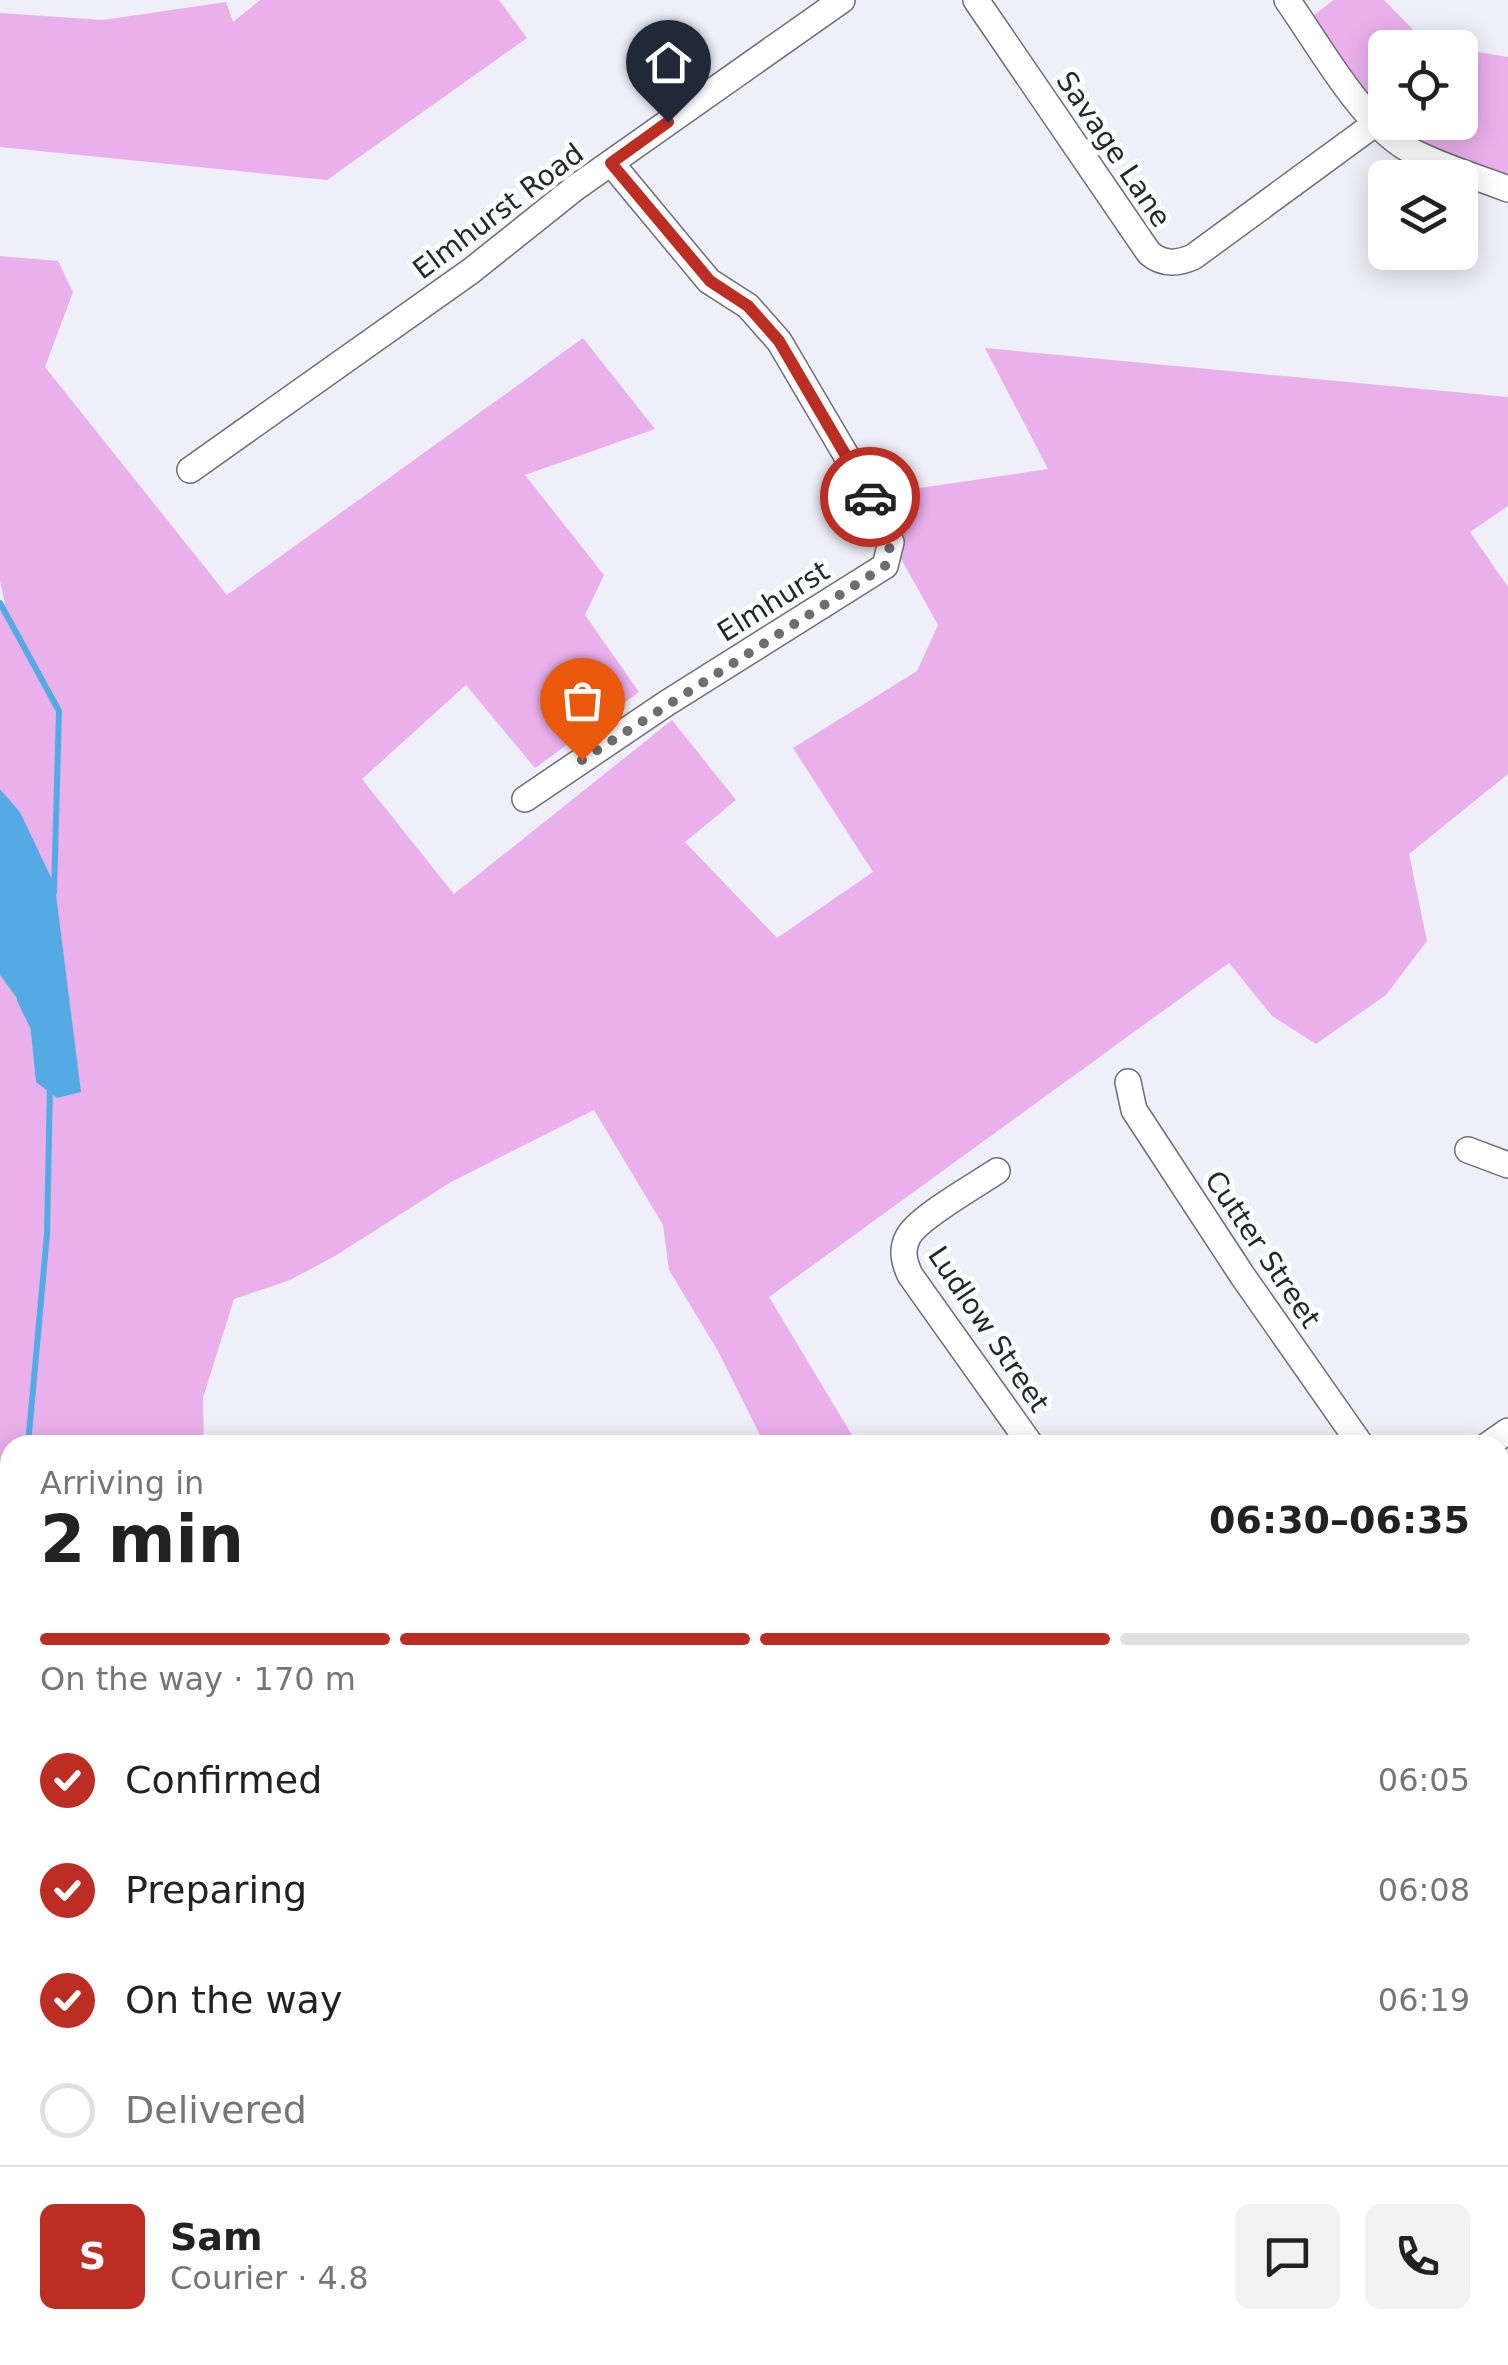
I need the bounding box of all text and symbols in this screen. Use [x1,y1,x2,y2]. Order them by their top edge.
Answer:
pin [626,20,711,123]
map controls [1368,30,1478,270]
button: locate [1368,30,1478,140]
icon: home [641,35,696,90]
street label: Savage Lane [1049,65,1178,233]
street label: Elmhurst Road [407,137,590,286]
button: layers [1368,160,1478,270]
courier [820,447,920,547]
icon: car [843,470,898,525]
street label: Elmhurst [711,554,835,649]
pin [540,658,625,761]
icon: bag [555,673,610,728]
street label: Cutter Street [1198,1165,1327,1334]
street label: Ludlow Street [921,1240,1056,1418]
text: Arriving in [40,1464,204,1502]
text: 06:30–06:35 [1209,1498,1470,1542]
text: 2 min [40,1502,244,1577]
text: On the way · 170 m [40,1660,356,1698]
icon: check [40,1753,95,1808]
text: Confirmed [125,1758,322,1802]
text: 06:05 [1378,1761,1470,1799]
icon: check [40,1863,95,1918]
text: Preparing [125,1868,307,1912]
text: 06:08 [1378,1871,1470,1909]
icon: check [40,1973,95,2028]
text: On the way [125,1978,342,2022]
text: 06:19 [1378,1981,1470,2019]
text: Delivered [125,2088,307,2132]
button: chat [1235,2204,1340,2309]
button: phone [1365,2204,1470,2309]
text: Sam [170,2215,263,2259]
text: S [79,2234,106,2278]
text: Courier · 4.8 [170,2259,369,2297]

